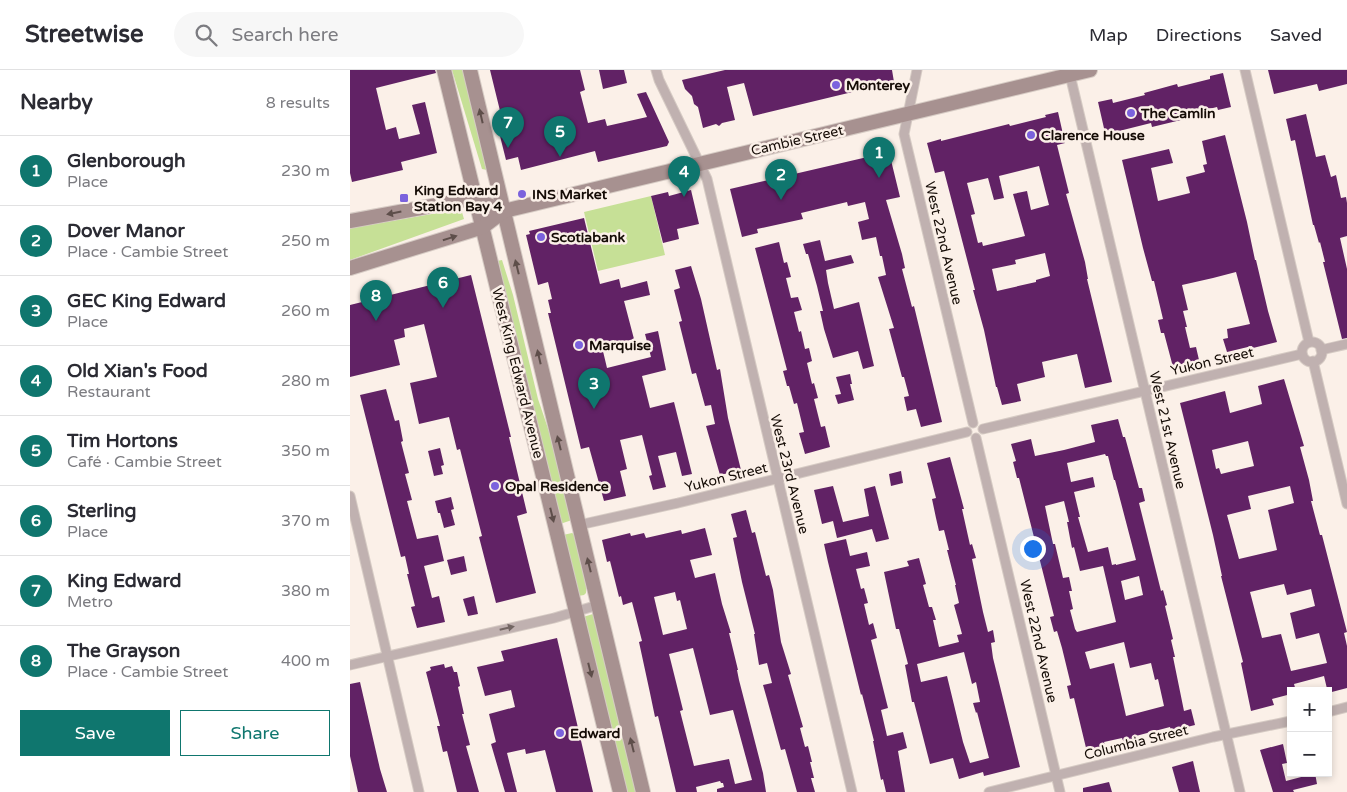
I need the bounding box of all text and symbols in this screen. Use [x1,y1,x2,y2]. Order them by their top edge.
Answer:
search box [174,12,524,57]
text: Streetwise [25,20,144,49]
icon: search [192,21,220,49]
text: Search here [232,24,338,46]
text: Map [1089,24,1128,46]
text: Directions [1156,24,1242,46]
text: Saved [1270,24,1322,46]
place label: Monterey [846,77,910,94]
marker: Monterey [830,79,842,91]
text: Nearby [20,90,93,115]
text: 8 results [266,93,330,113]
place label: The Camlin [1140,105,1215,122]
pin: 7 [492,107,524,148]
marker: The Camlin [1125,107,1137,119]
one-way arrow [477,108,485,123]
pin: 5 [544,116,576,157]
street label: Cambie Street [749,121,846,159]
place label: Clarence House [1041,127,1145,144]
marker: Clarence House [1025,129,1037,141]
pin: 1 [863,137,895,178]
text: Glenborough [67,150,186,172]
pin: 4 [668,156,700,197]
pin: 2 [765,159,797,200]
text: 1 [31,161,41,181]
text: 230 m [281,161,330,181]
text: Place [67,172,108,192]
street label: West 22nd Avenue [921,180,966,306]
place label: King Edward Station Bay 4 [414,182,502,215]
place label: INS Market [532,186,608,203]
marker: INS Market [516,188,528,200]
marker: King Edward Station Bay 4 [398,192,410,204]
one-way arrow [386,209,401,217]
text: Dover Manor [67,220,185,242]
place label: Scotiabank [551,229,625,246]
text: 2 [31,231,41,251]
text: 250 m [281,231,330,251]
marker: Scotiabank [535,231,547,243]
one-way arrow [442,234,457,241]
text: Place · Cambie Street [67,242,228,262]
one-way arrow [513,259,521,274]
pin: 6 [427,267,459,308]
pin: 8 [360,280,392,321]
street label: West King Edward Avenue [488,286,547,460]
text: GEC King Edward [67,290,226,312]
text: 3 [31,301,41,321]
text: 260 m [281,301,330,321]
text: Place [67,312,108,332]
place label: Marquise [589,337,651,354]
marker: Marquise [573,339,585,351]
street label: Yukon Street [1169,344,1256,379]
one-way arrow [535,350,543,365]
text: Old Xian's Food [67,360,208,382]
pin: 3 [578,368,610,409]
street label: West 21st Avenue [1146,370,1189,491]
text: 4 [31,371,41,391]
text: 280 m [281,371,330,391]
text: Restaurant [67,382,151,402]
street label: West 23rd Avenue [766,413,813,536]
text: Tim Hortons [67,430,178,452]
one-way arrow [555,436,563,451]
text: 5 [31,441,41,461]
text: 350 m [281,441,330,461]
text: Café · Cambie Street [67,452,222,472]
street label: Yukon Street [683,459,770,496]
place label: Opal Residence [505,478,609,495]
marker: Opal Residence [489,480,501,492]
text: Sterling [67,500,136,522]
one-way arrow [548,507,556,522]
text: 6 [31,511,41,531]
text: 370 m [281,511,330,531]
text: Place [67,522,108,542]
your location [1020,536,1046,562]
one-way arrow [585,557,593,572]
text: King Edward [67,570,181,592]
street label: West 22nd Avenue [1016,578,1061,704]
text: 7 [31,581,41,601]
text: 380 m [281,581,330,601]
text: Metro [67,592,113,612]
one-way arrow [499,624,514,632]
text: The Grayson [67,640,180,662]
text: 8 [31,651,41,671]
text: 400 m [281,651,330,671]
text: Place · Cambie Street [67,662,228,682]
one-way arrow [586,662,594,677]
map controls [1287,687,1332,777]
button: + [1287,687,1332,732]
button: Save [20,710,170,756]
button: Share [180,710,330,756]
street label: Columbia Street [1082,721,1191,764]
place label: Edward [570,725,621,742]
marker: Edward [554,727,566,739]
button: − [1287,732,1332,777]
one-way arrow [628,737,636,752]

